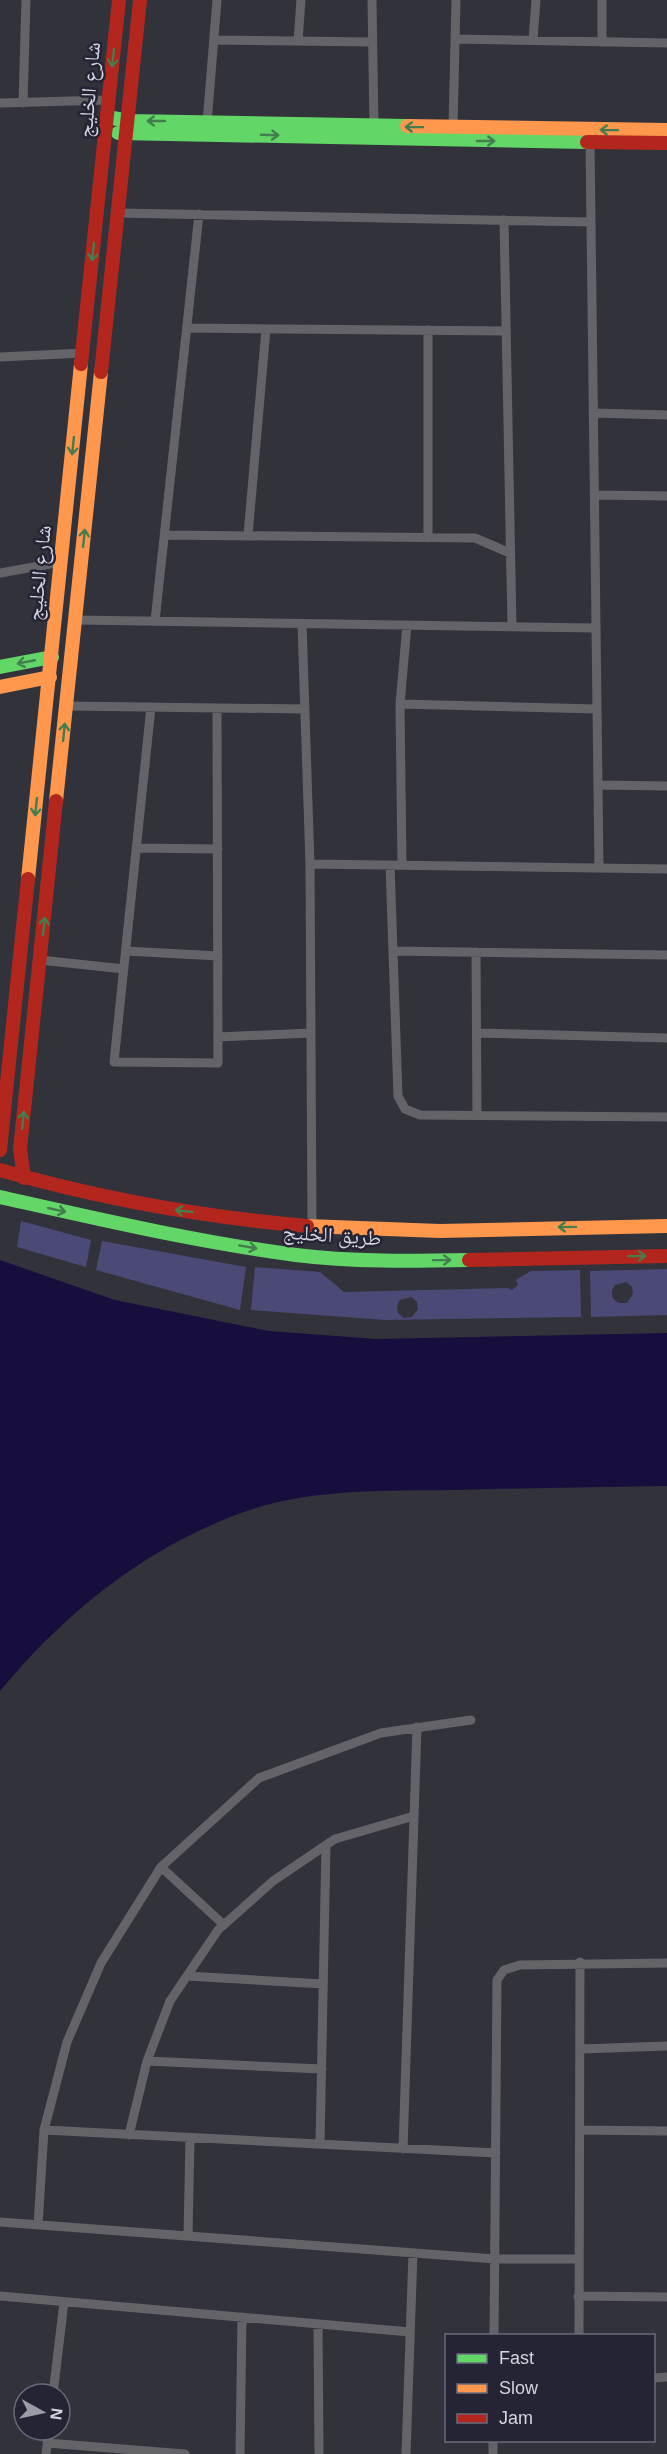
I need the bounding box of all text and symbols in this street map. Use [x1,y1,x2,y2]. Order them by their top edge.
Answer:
street label: شارع الخليج [73,41,106,139]
one-way arrow [107,48,118,68]
one-way arrow [146,115,166,127]
one-way arrow [404,121,424,132]
one-way arrow [599,124,619,136]
one-way arrow [260,130,280,141]
one-way arrow [476,135,496,147]
one-way arrow [87,242,98,261]
one-way arrow [67,436,78,455]
street label: شارع الخليج [22,524,57,622]
one-way arrow [79,529,90,548]
one-way arrow [17,657,36,668]
one-way arrow [59,723,70,742]
one-way arrow [30,797,41,817]
one-way arrow [39,916,50,936]
one-way arrow [18,1110,29,1130]
one-way arrow [47,1205,66,1216]
one-way arrow [174,1205,194,1216]
street label: طريق الخليج [282,1220,382,1251]
one-way arrow [557,1222,577,1233]
one-way arrow [238,1242,258,1253]
one-way arrow [627,1251,647,1262]
one-way arrow [432,1255,452,1266]
legend [445,2334,655,2442]
text: Fast [499,2348,534,2368]
text: Slow [499,2378,539,2398]
north arrow [12,2382,72,2442]
text: N [47,2407,66,2421]
text: Jam [499,2408,533,2428]

